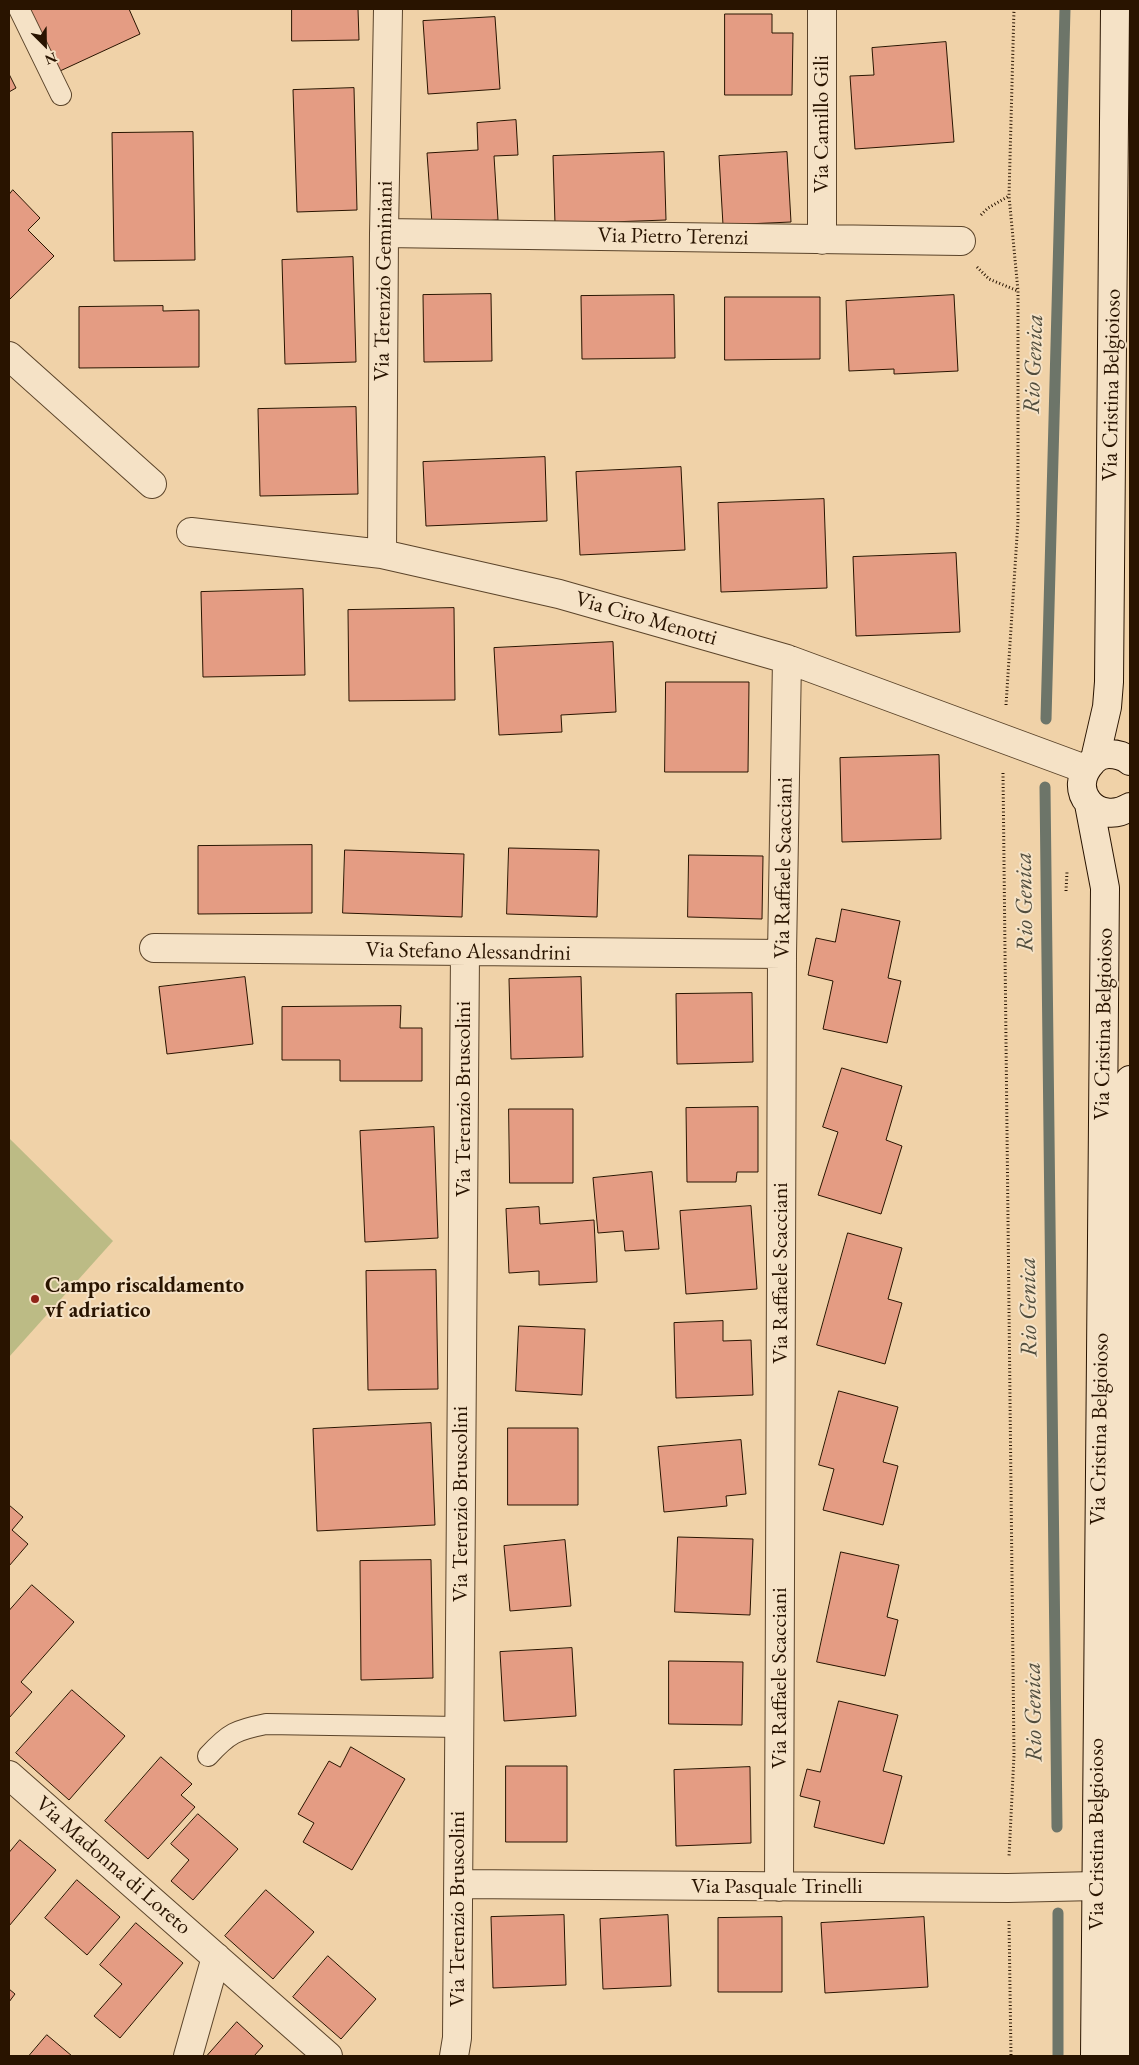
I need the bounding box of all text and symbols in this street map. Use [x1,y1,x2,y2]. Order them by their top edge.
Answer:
north arrow [20,20,70,70]
text: N [42,48,60,69]
street label: Via Camillo Gili [809,55,835,193]
street label: Via Terenzio Geminiani [369,181,399,381]
street label: Via Pietro Terenzi [597,222,749,252]
street label: Via Cristina Belgioioso [1097,289,1127,481]
water label: Rio Genica [1018,313,1050,415]
street label: Via Ciro Menotti [572,586,720,652]
street label: Via Raffaele Scacciani [769,777,799,959]
water label: Rio Genica [1010,852,1040,952]
street label: Via Cristina Belgioioso [1089,928,1119,1120]
street label: Via Stefano Alessandrini [365,937,571,967]
street label: Via Terenzio Bruscolini [451,1001,477,1197]
street label: Via Raffaele Scacciani [768,1182,794,1364]
water label: Rio Genica [1014,1257,1044,1357]
place label: Campo riscaldamento vf adriatico [45,1273,244,1324]
marker: Campo riscaldamento vf adriatico [29,1293,41,1305]
street label: Via Cristina Belgioioso [1085,1333,1115,1525]
street label: Via Terenzio Bruscolini [448,1406,474,1602]
street label: Via Raffaele Scacciani [767,1587,793,1769]
water label: Rio Genica [1019,1662,1049,1762]
street label: Via Cristina Belgioioso [1084,1738,1110,1930]
street label: Via Madonna di Loreto [30,1791,196,1941]
street label: Via Terenzio Bruscolini [445,1811,471,2007]
street label: Via Pasquale Trinelli [691,1874,863,1900]

